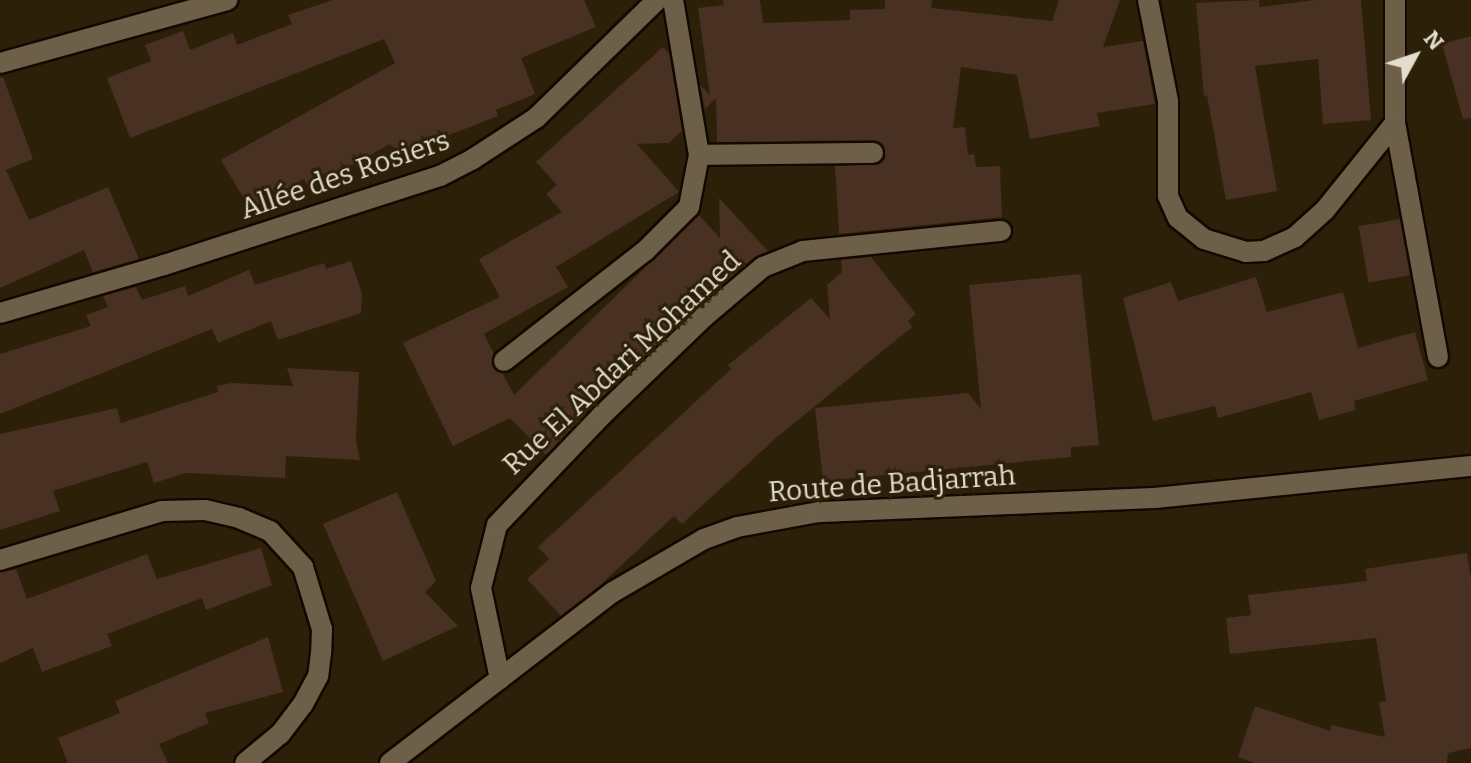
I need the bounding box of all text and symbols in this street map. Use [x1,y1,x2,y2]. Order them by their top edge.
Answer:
north arrow [1375,16,1455,96]
text: N [1418,25,1450,55]
street label: Allée des Rosiers [236,123,454,227]
street label: Rue El Abdari Mohamed [496,244,748,482]
street label: Route de Badjarrah [767,459,1017,509]

